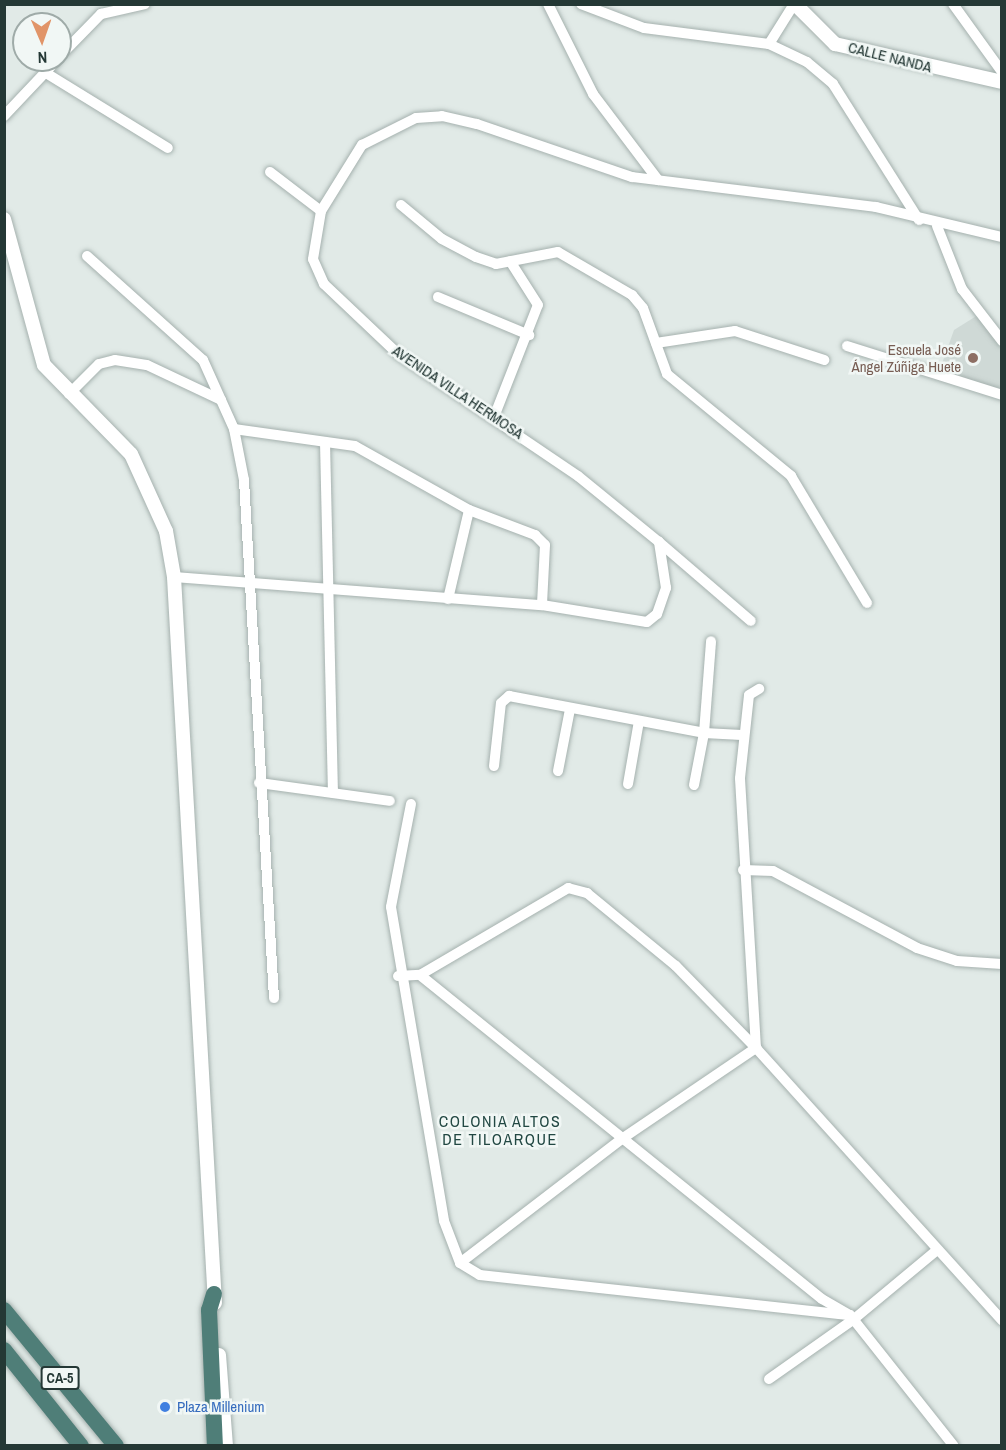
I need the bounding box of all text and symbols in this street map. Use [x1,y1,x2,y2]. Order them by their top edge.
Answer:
north arrow [12,12,72,72]
street label: CALLE NANDA [846,38,934,76]
text: N [37,47,48,69]
place label: Escuela José Ángel Zúñiga Huete [852,340,961,375]
street label: AVENIDA VILLA HERMOSA [388,341,528,443]
marker: Escuela José Ángel Zúñiga Huete [966,351,980,365]
district label: COLONIA ALTOS DE TILOARQUE [438,1111,562,1149]
road number: CA-5 [40,1367,80,1389]
place label: Plaza Millenium [177,1398,264,1416]
marker: Plaza Millenium [158,1400,172,1414]

